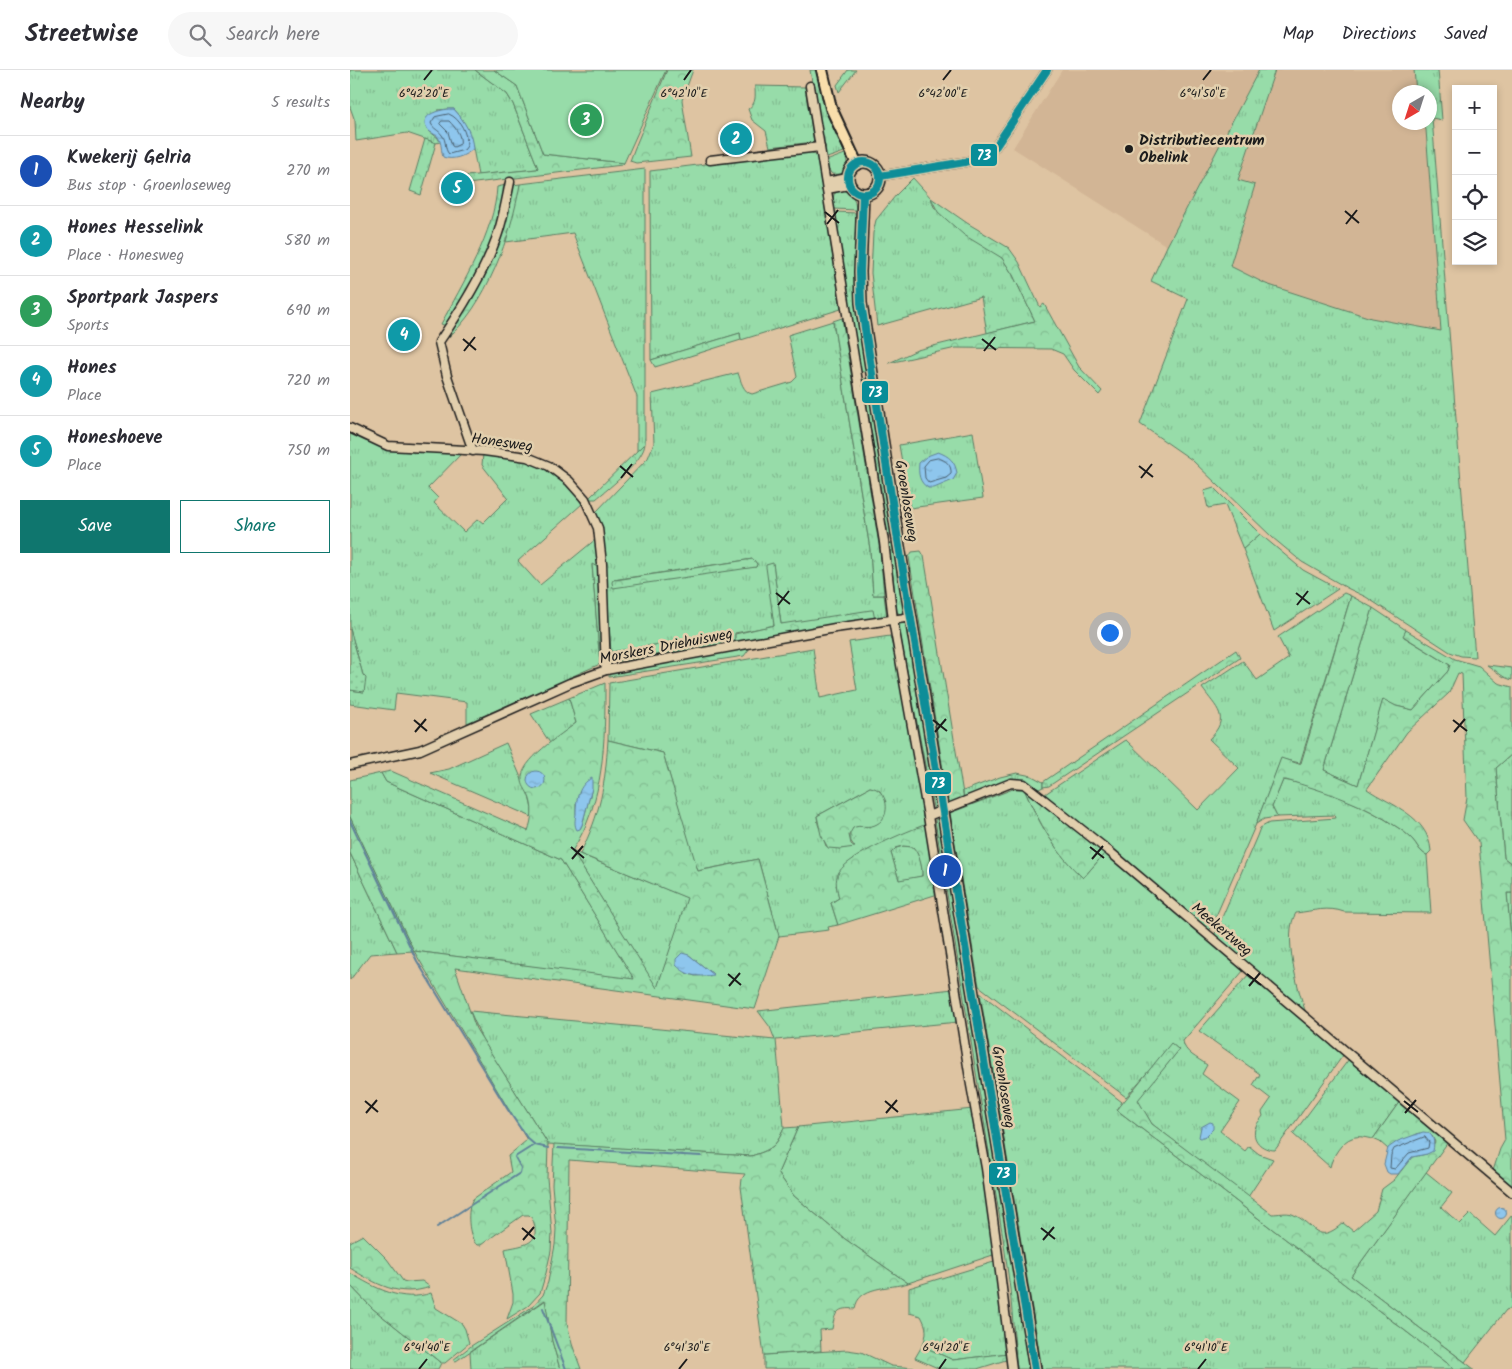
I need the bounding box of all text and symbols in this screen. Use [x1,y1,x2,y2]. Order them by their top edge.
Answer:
search box [168,12,518,57]
text: Streetwise [25,15,138,54]
text: Search here [226,20,320,50]
text: Map [1282,20,1314,49]
text: Directions [1342,20,1416,49]
text: Saved [1444,20,1487,49]
icon: search [186,21,214,49]
text: 6°42'20"E [399,84,450,103]
text: 6°42'10"E [661,84,708,103]
text: 6°42'00"E [918,84,969,103]
text: 6°41'50"E [1180,84,1227,103]
north arrow [1392,85,1437,130]
map controls [1452,85,1497,265]
button: + [1452,85,1497,130]
text: Nearby [20,86,85,119]
text: 5 results [271,90,330,115]
pin: 3 [570,101,602,139]
pin: 2 [720,120,752,158]
place label: Distributiecentrum Obelink [1139,129,1265,170]
button: − [1452,130,1497,175]
text: Kwekerij Gelria [67,143,191,173]
line badge: 73 [970,143,998,167]
marker: Distributiecentrum Obelink [1123,143,1135,155]
text: 73 [977,145,991,167]
text: 1 [34,158,38,183]
text: 270 m [286,158,330,183]
pin: 5 [441,169,473,207]
text: Bus stop · Groenloseweg [67,173,231,198]
button: locate [1452,175,1497,220]
text: Hones Hesselink [67,213,203,243]
button: layers [1452,220,1497,265]
text: 2 [31,228,41,253]
text: 580 m [285,228,330,253]
text: Place · Honesweg [67,243,184,268]
text: Sportpark Jaspers [67,283,218,313]
text: 3 [32,298,40,323]
text: 690 m [286,298,330,323]
text: Sports [67,313,109,338]
pin: 4 [388,316,420,354]
text: Hones [67,353,117,383]
text: 4 [32,368,40,393]
text: 720 m [286,368,330,393]
line badge: 73 [861,380,889,404]
text: 73 [868,382,882,404]
text: Place [67,383,101,408]
text: Honeshoeve [67,423,163,453]
street label: Honesweg [470,427,534,459]
text: 5 [32,438,40,463]
text: 750 m [287,438,330,463]
text: Place [67,453,101,478]
street label: Groenloseweg [888,458,924,544]
button: Save [20,500,170,553]
button: Share [180,500,330,553]
your location [1097,620,1123,646]
street label: Morskers Driehuisweg [597,622,735,672]
line badge: 73 [924,771,952,795]
text: 73 [931,773,945,795]
pin: 1 [929,852,961,890]
street label: Meekertweg [1185,897,1257,963]
street label: Groenloseweg [985,1044,1021,1130]
line badge: 73 [988,1162,1017,1186]
text: 73 [996,1163,1010,1185]
text: 6°41'40"E [404,1338,451,1357]
text: 6°41'30"E [664,1338,711,1357]
text: 6°41'20"E [923,1338,970,1357]
text: 6°41'10"E [1184,1338,1229,1357]

